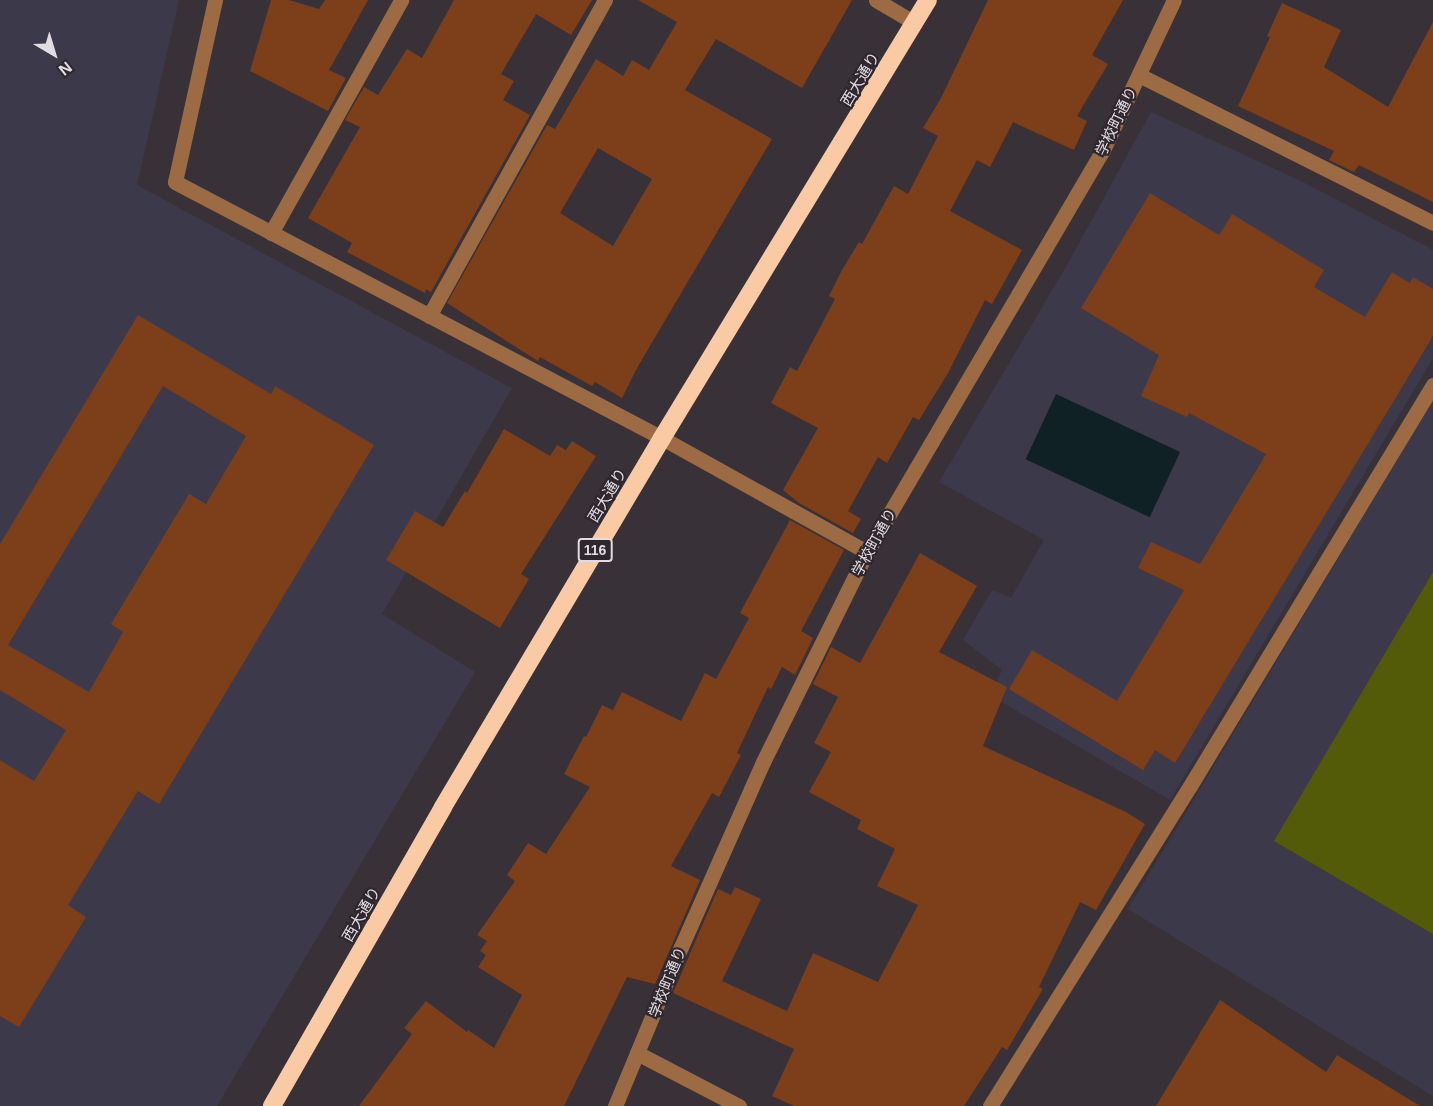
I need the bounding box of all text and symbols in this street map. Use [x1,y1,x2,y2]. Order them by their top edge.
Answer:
north arrow [24,24,84,84]
street label: 西大通り [837,49,883,109]
text: N [56,58,75,79]
street label: 学校町通り [1091,83,1141,159]
street label: 西大通り [584,465,630,525]
street label: 学校町通り [848,505,900,579]
road number: 116 [577,539,613,561]
street label: 西大通り [338,884,384,944]
street label: 学校町通り [645,944,689,1020]

